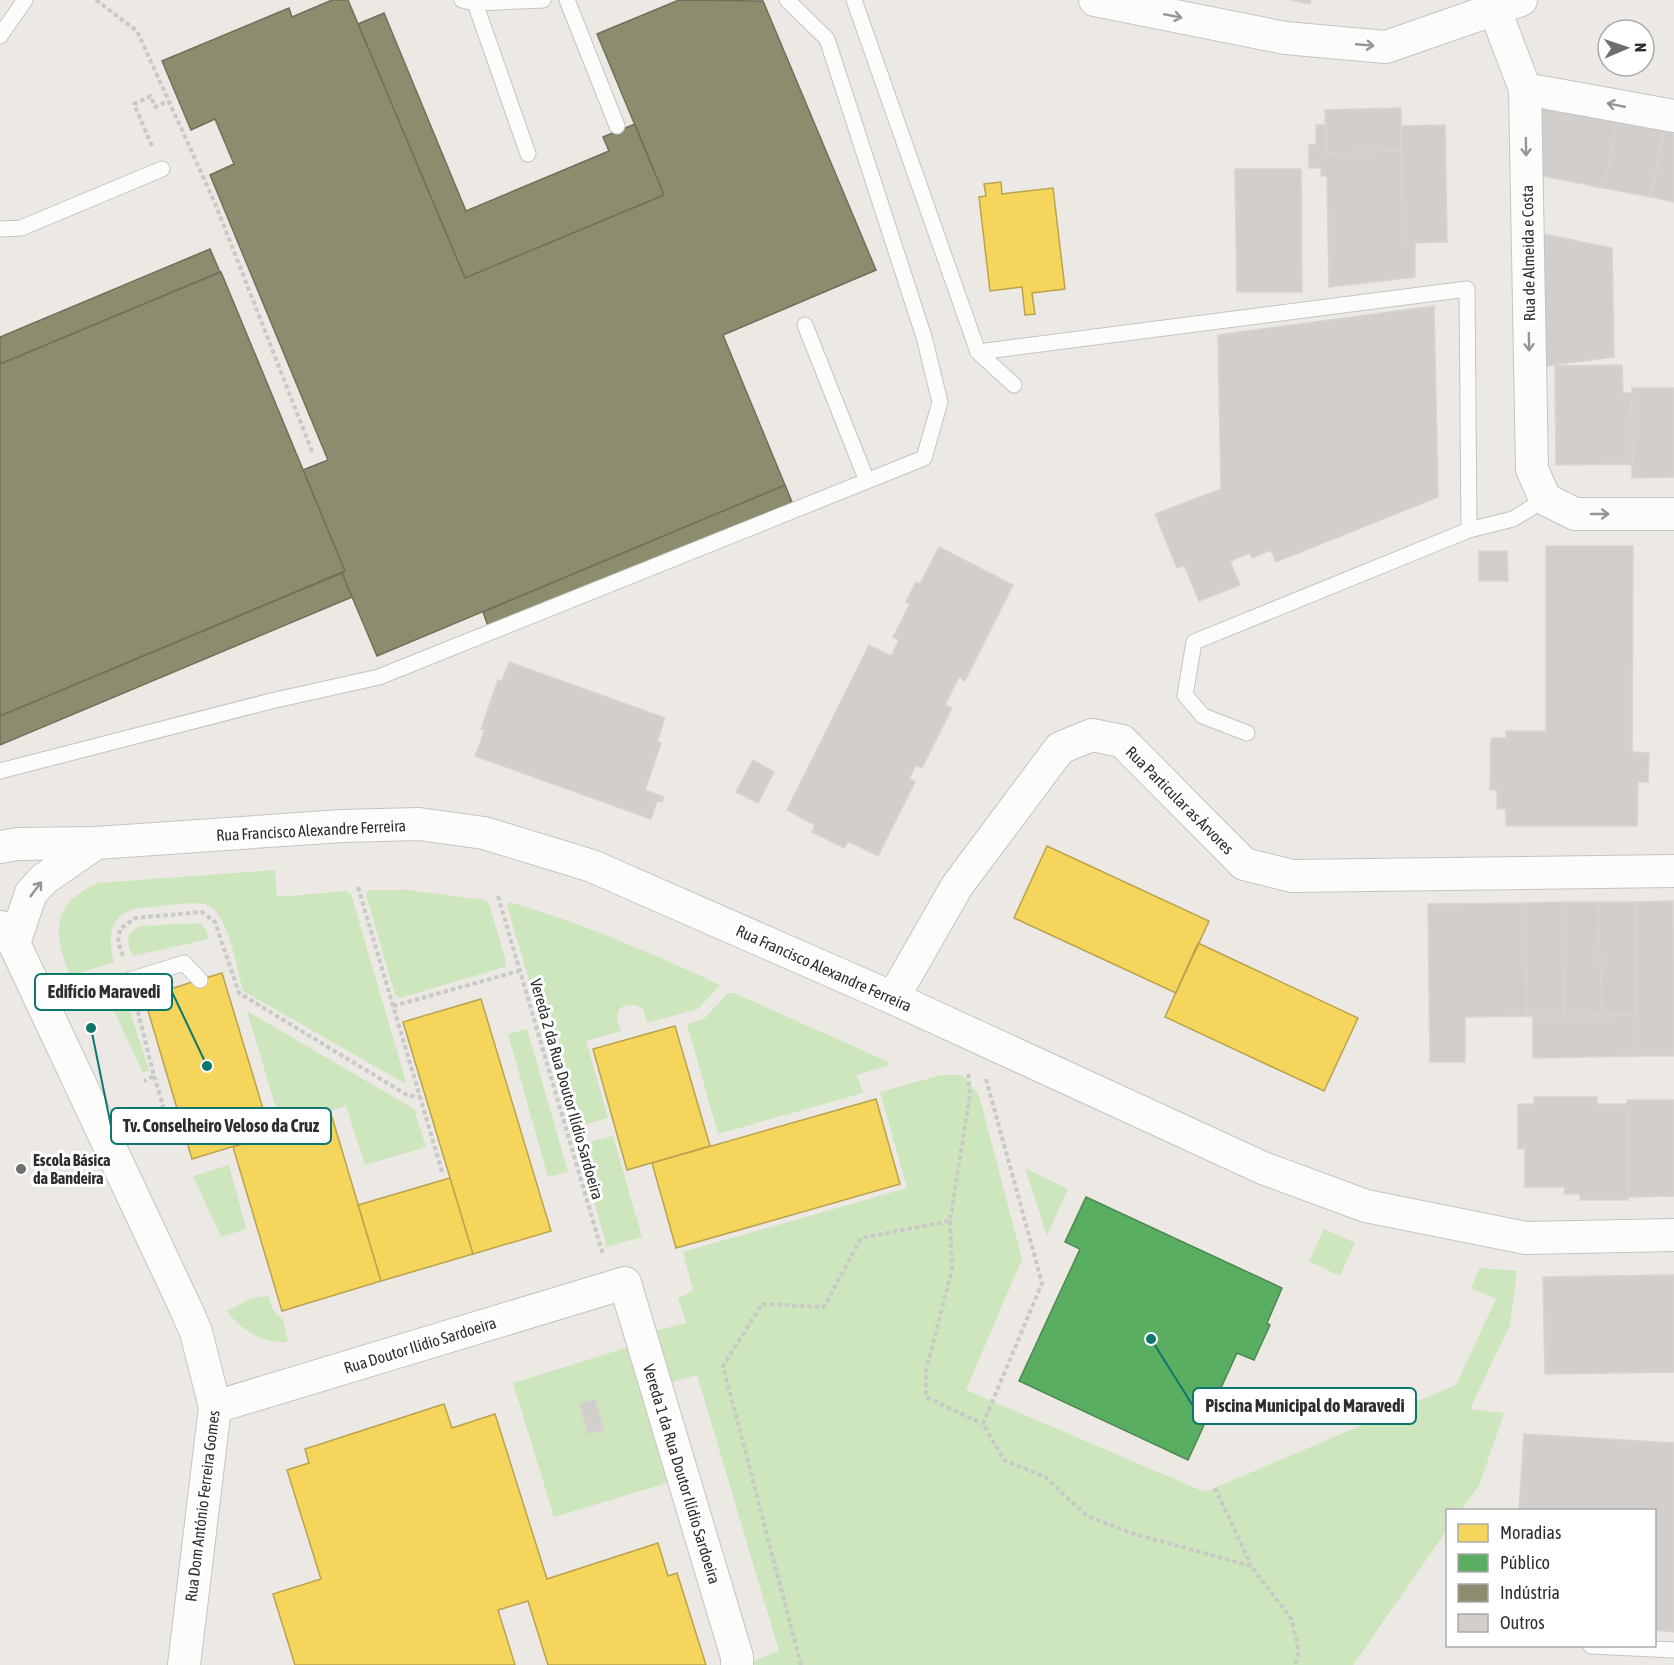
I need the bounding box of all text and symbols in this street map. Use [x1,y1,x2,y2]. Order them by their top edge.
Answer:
one-way arrow [1163,10,1182,22]
north arrow [1596,18,1656,78]
one-way arrow [1355,40,1375,51]
text: N [1632,42,1650,53]
one-way arrow [1607,99,1627,110]
one-way arrow [1520,137,1532,157]
street label: Rua de Almeida e Costa [1518,185,1538,321]
one-way arrow [1524,332,1535,352]
one-way arrow [1590,508,1610,520]
street label: Rua Particular as Árvores [1122,742,1238,858]
street label: Rua Francisco Alexandre Ferreira [216,816,406,844]
one-way arrow [29,881,42,897]
street label: Rua Francisco Alexandre Ferreira [734,921,914,1015]
callout: Edifício Maravedi [35,974,172,1010]
street label: Vereda 2 da Rua Doutor Ilídio Sardoeira [527,977,607,1201]
text: Edifício Maravedi [48,981,160,1002]
callout: Tv. Conselheiro Veloso da Cruz [111,1108,331,1144]
text: Tv. Conselheiro Veloso da Cruz [123,1115,320,1136]
place label: Escola Básica da Bandeira [33,1151,111,1187]
marker: Escola Básica da Bandeira [14,1162,28,1176]
street label: Rua Doutor Ilídio Sardoeira [342,1313,498,1377]
street label: Vereda 1 da Rua Doutor Ilídio Sardoeira [640,1362,724,1586]
callout: Piscina Municipal do Maravedi [1193,1388,1416,1424]
text: Piscina Municipal do Maravedi [1205,1395,1405,1416]
street label: Rua Dom António Ferreira Gomes [181,1409,223,1603]
legend [1446,1509,1656,1647]
text: Moradias [1500,1522,1561,1543]
text: Público [1500,1552,1550,1573]
text: Indústria [1500,1582,1560,1603]
text: Outros [1500,1612,1545,1633]

